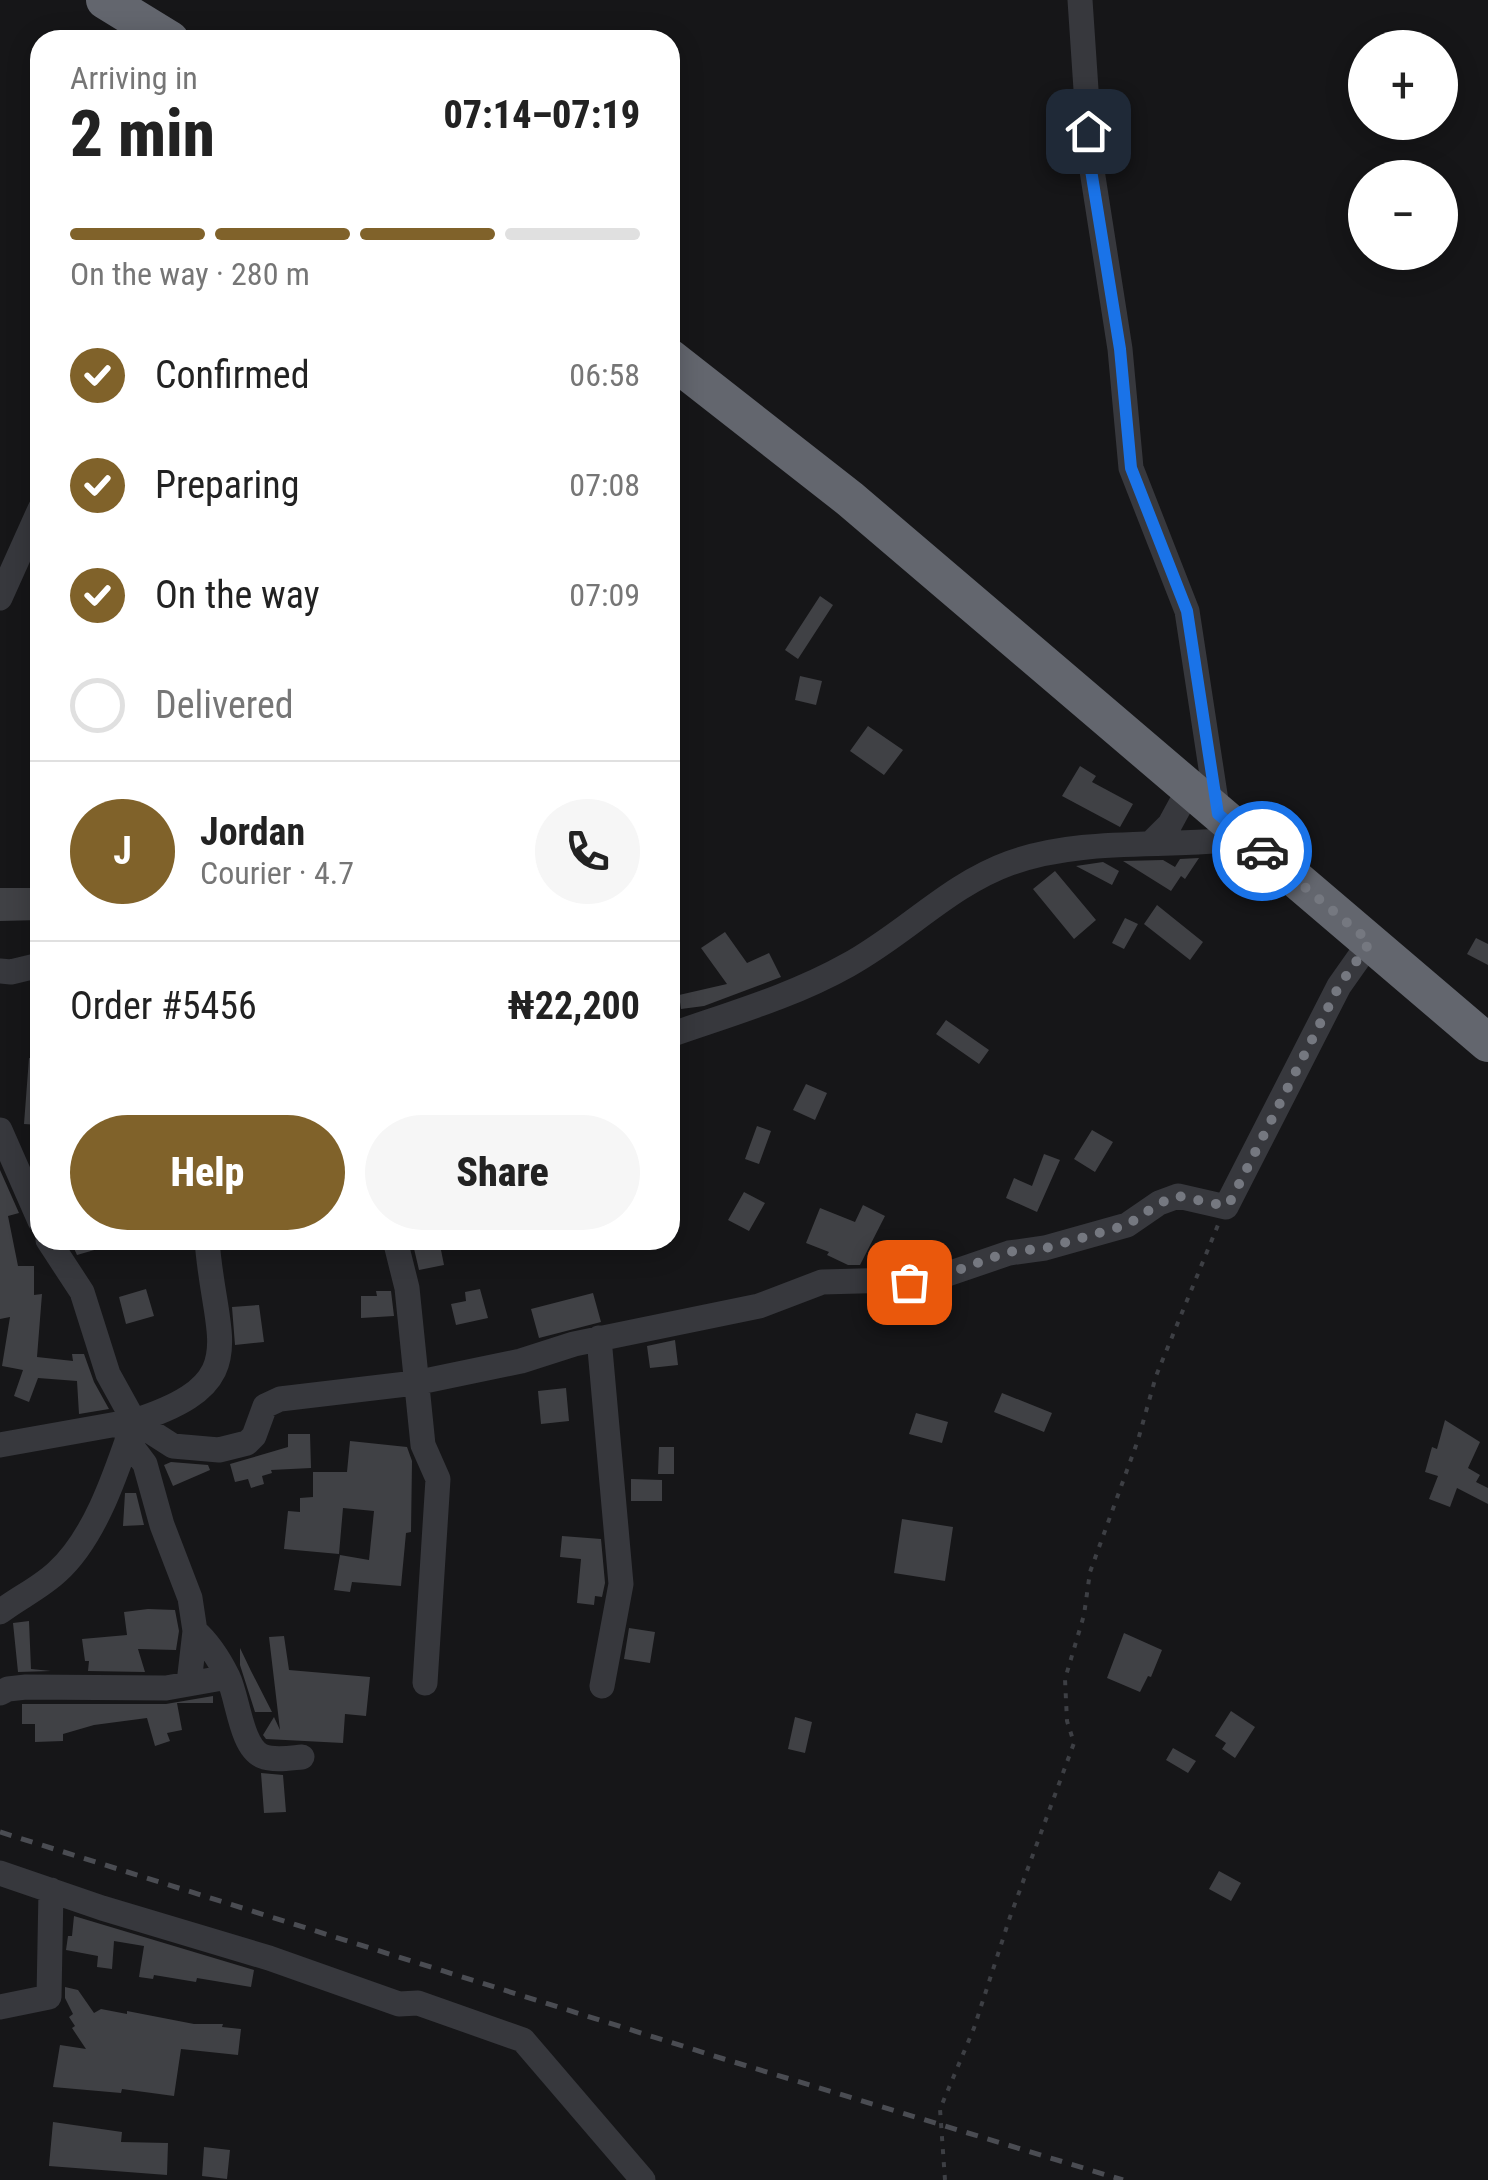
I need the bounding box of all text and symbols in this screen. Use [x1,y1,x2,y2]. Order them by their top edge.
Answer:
map controls [1348,30,1458,270]
button: + [1348,30,1458,140]
text: Arriving in [70,59,198,97]
pin [1046,89,1131,174]
text: 07:14–07:19 [443,93,640,137]
text: 2 min [70,96,215,172]
icon: home [1061,104,1116,159]
button: − [1348,160,1458,270]
text: On the way · 280 m [70,255,310,293]
icon: check [70,348,125,403]
text: Confirmed [155,353,310,397]
text: 06:58 [569,356,640,394]
icon: check [70,458,125,513]
text: Preparing [155,463,300,507]
text: 07:08 [569,466,640,504]
icon: check [70,568,125,623]
text: On the way [155,573,320,617]
text: 07:09 [569,576,640,614]
text: Delivered [155,683,294,727]
button: phone [535,799,640,904]
courier [1212,801,1312,901]
text: Jordan [200,810,305,854]
icon: car [1235,824,1290,879]
text: J [113,829,132,873]
text: Courier · 4.7 [200,854,354,892]
text: Order #5456 [70,984,257,1028]
text: ₦22,200 [508,984,640,1028]
button: Help [70,1115,345,1230]
button: Share [365,1115,640,1230]
pin [867,1240,952,1325]
icon: bag [882,1255,937,1310]

